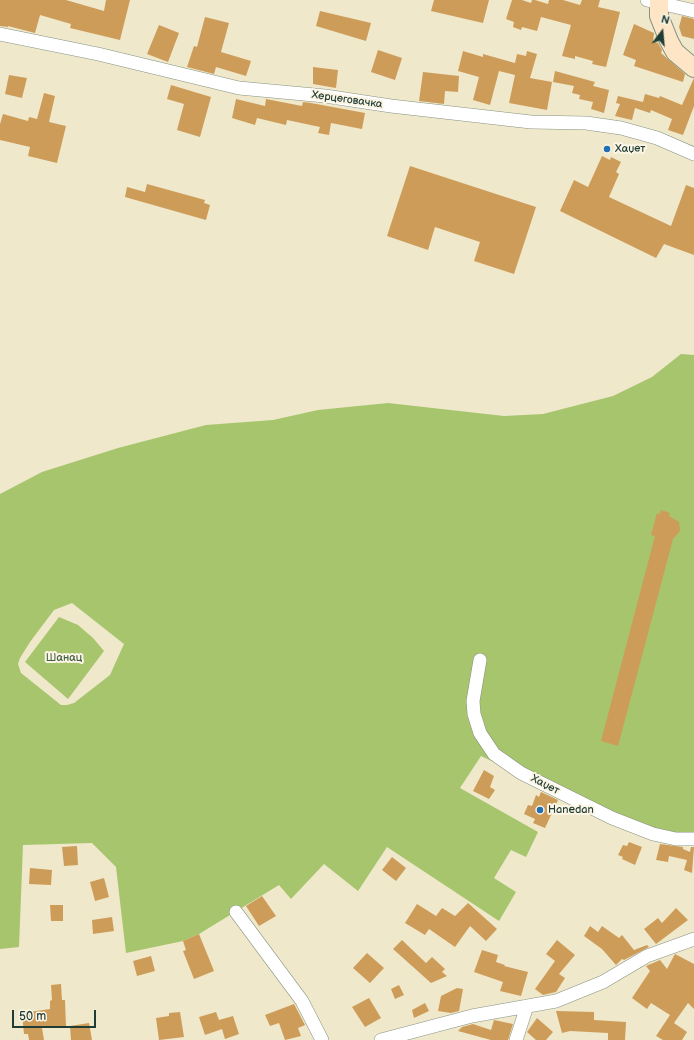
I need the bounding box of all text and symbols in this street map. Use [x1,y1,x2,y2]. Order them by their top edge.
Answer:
north arrow [642,12,682,52]
text: N [660,13,671,27]
street label: Херцеговачка [311,88,383,112]
place label: Хаџет [615,142,645,156]
marker: Хаџет [602,144,612,154]
park label: Шанац [46,651,82,665]
street label: Хаџет [528,772,562,798]
place label: Hanedan [548,803,594,817]
marker: Hanedan [535,805,545,815]
scale bar [14,1002,98,1028]
text: 50 m [19,1009,46,1024]

